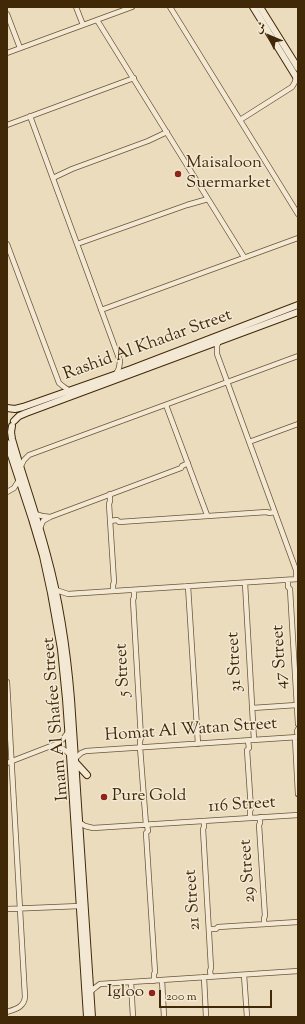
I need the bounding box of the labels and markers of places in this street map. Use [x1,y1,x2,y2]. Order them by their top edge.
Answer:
place label: Maisaloon Suermarket [186,154,271,194]
marker: Maisaloon Suermarket [173,169,183,179]
place label: Pure Gold [112,787,186,807]
marker: Pure Gold [99,792,109,802]
place label: Igloo [107,983,144,1003]
marker: Igloo [147,988,157,998]

